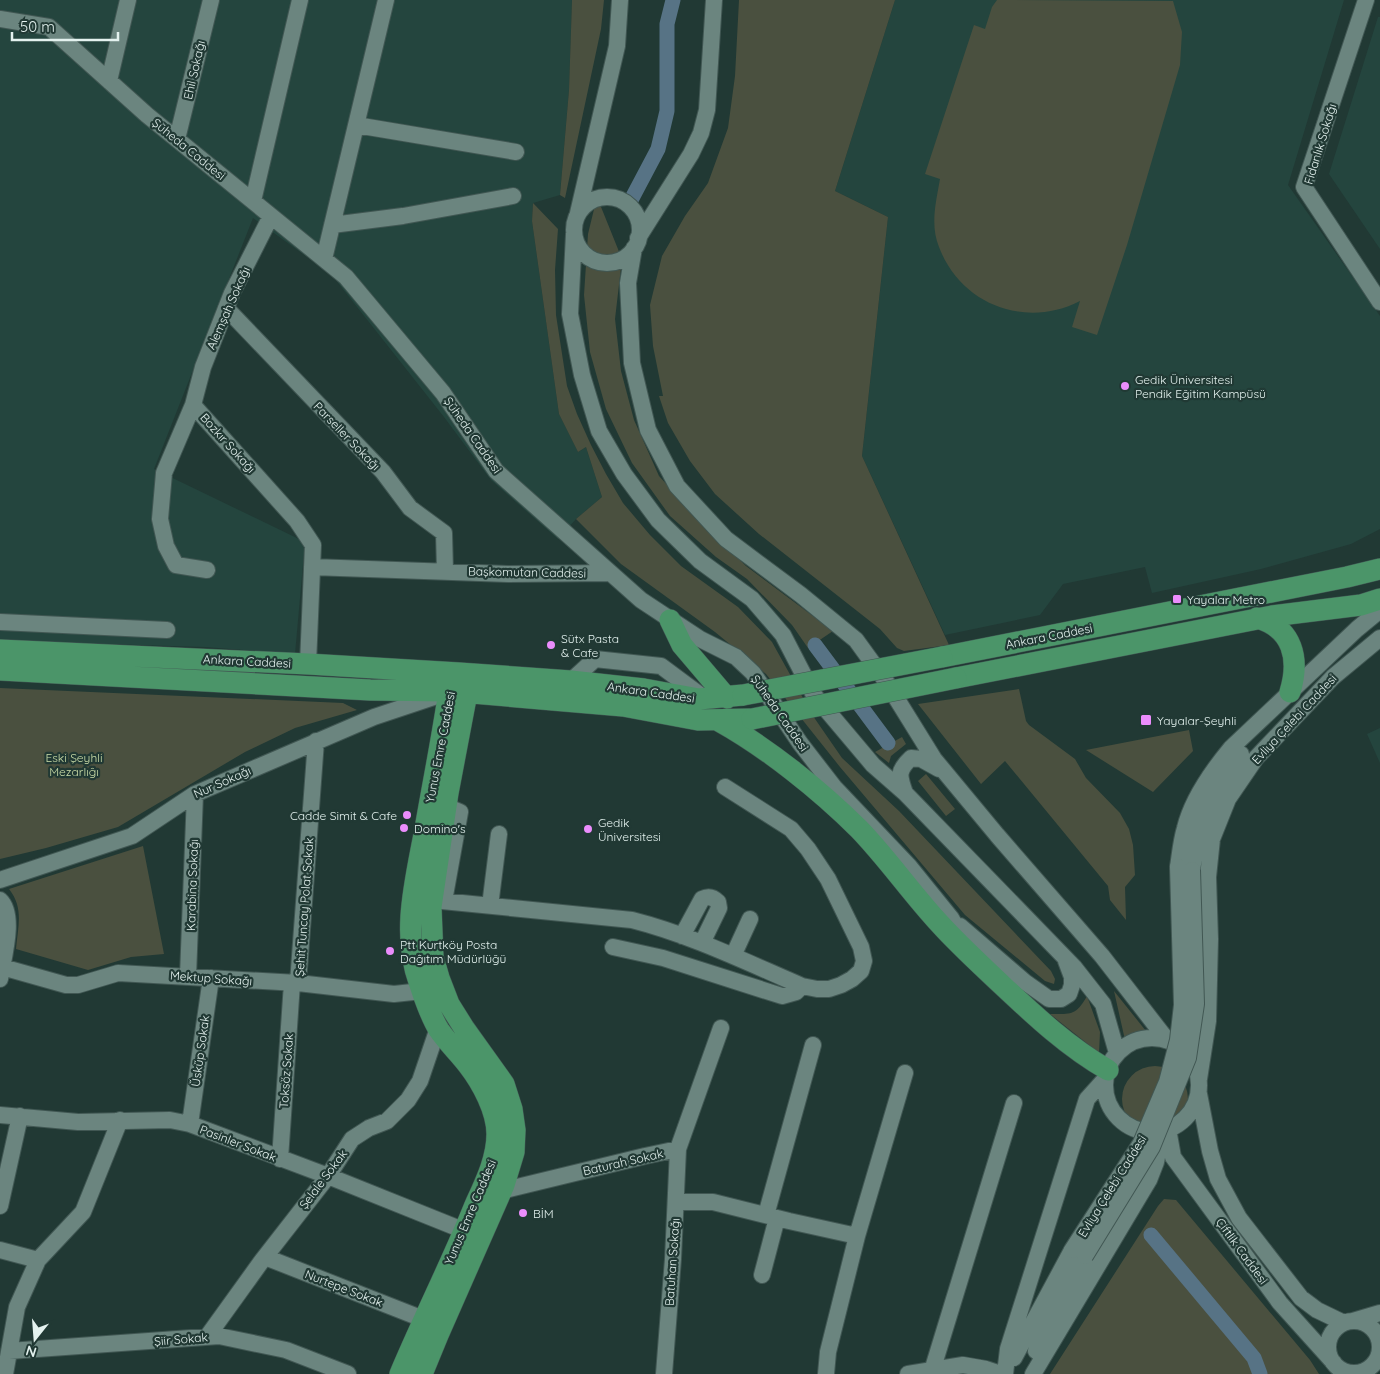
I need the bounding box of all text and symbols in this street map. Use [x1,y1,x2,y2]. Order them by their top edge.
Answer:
scale bar [12,10,119,42]
text: 50 m [20,17,55,36]
street label: Ehil Sokağı [180,39,208,101]
street label: Fidanlık Sokağı [1301,102,1339,186]
street label: Şüheda Caddesi [149,115,229,183]
street label: Alemşah Sokağı [203,264,253,352]
place label: Gedik Üniversitesi Pendik Eğitim Kampüsü [1135,372,1266,401]
marker: Gedik Üniversitesi Pendik Eğitim Kampüsü [1119,380,1131,392]
street label: Şüheda Caddesi [441,394,505,476]
street label: Parseller Sokağı [311,399,383,473]
street label: Bozkır Sokağı [197,410,259,476]
street label: Başkomutan Caddesi [468,563,586,581]
place label: Yayalar Metro [1187,592,1265,607]
marker: Yayalar Metro [1171,593,1183,605]
street label: Ankara Caddesi [1004,620,1094,652]
place label: Sütx Pasta & Cafe [561,631,619,660]
marker: Sütx Pasta & Cafe [545,639,557,651]
street label: Ankara Caddesi [203,651,291,671]
street label: Evliya Çelebi Caddesi [1248,671,1340,767]
street label: Şüheda Caddesi [748,672,812,754]
street label: Ankara Caddesi [606,678,696,706]
street label: Yunus Emre Caddesi [422,690,458,804]
marker: Yayalar-Şeyhli [1139,713,1153,727]
place label: Yayalar-Şeyhli [1157,713,1236,728]
park label: Eski Şeyhli Mezarlığı [45,750,103,779]
street label: Nur Sokağı [191,763,253,801]
place label: Cadde Simit & Cafe [290,808,397,823]
marker: Cadde Simit & Cafe [401,809,413,821]
place label: Gedik Üniversitesi [598,815,661,844]
place label: Domino's [414,821,466,836]
marker: Domino's [398,822,410,834]
marker: Gedik Üniversitesi [582,823,594,835]
street label: Şehit Tuncay Polat Sokak [292,837,316,977]
street label: Karabina Sokağı [183,839,201,931]
place label: Ptt Kurtköy Posta Dağıtım Müdürlüğü [400,937,506,966]
marker: Ptt Kurtköy Posta Dağıtım Müdürlüğü [384,945,396,957]
street label: Mektup Sokağı [169,968,253,988]
street label: Üsküp Sokak [188,1014,212,1088]
street label: Toksöz Sokak [276,1033,296,1109]
street label: Pasinler Sokak [198,1122,278,1164]
street label: Evliya Çelebi Caddesi [1075,1132,1149,1240]
street label: Baturah Sokak [581,1145,665,1179]
street label: Şelale Sokak [296,1146,350,1212]
street label: Yunus Emre Caddesi [441,1157,499,1267]
place label: BİM [533,1206,554,1221]
marker: BİM [517,1207,529,1219]
street label: Çiftlik Caddesi [1213,1215,1271,1287]
street label: Batuhan Sokağı [661,1218,683,1306]
street label: Nurtepe Sokak [303,1266,385,1310]
north arrow [10,1314,60,1364]
street label: Şiir Sokak [154,1329,208,1349]
text: N [24,1341,39,1362]

